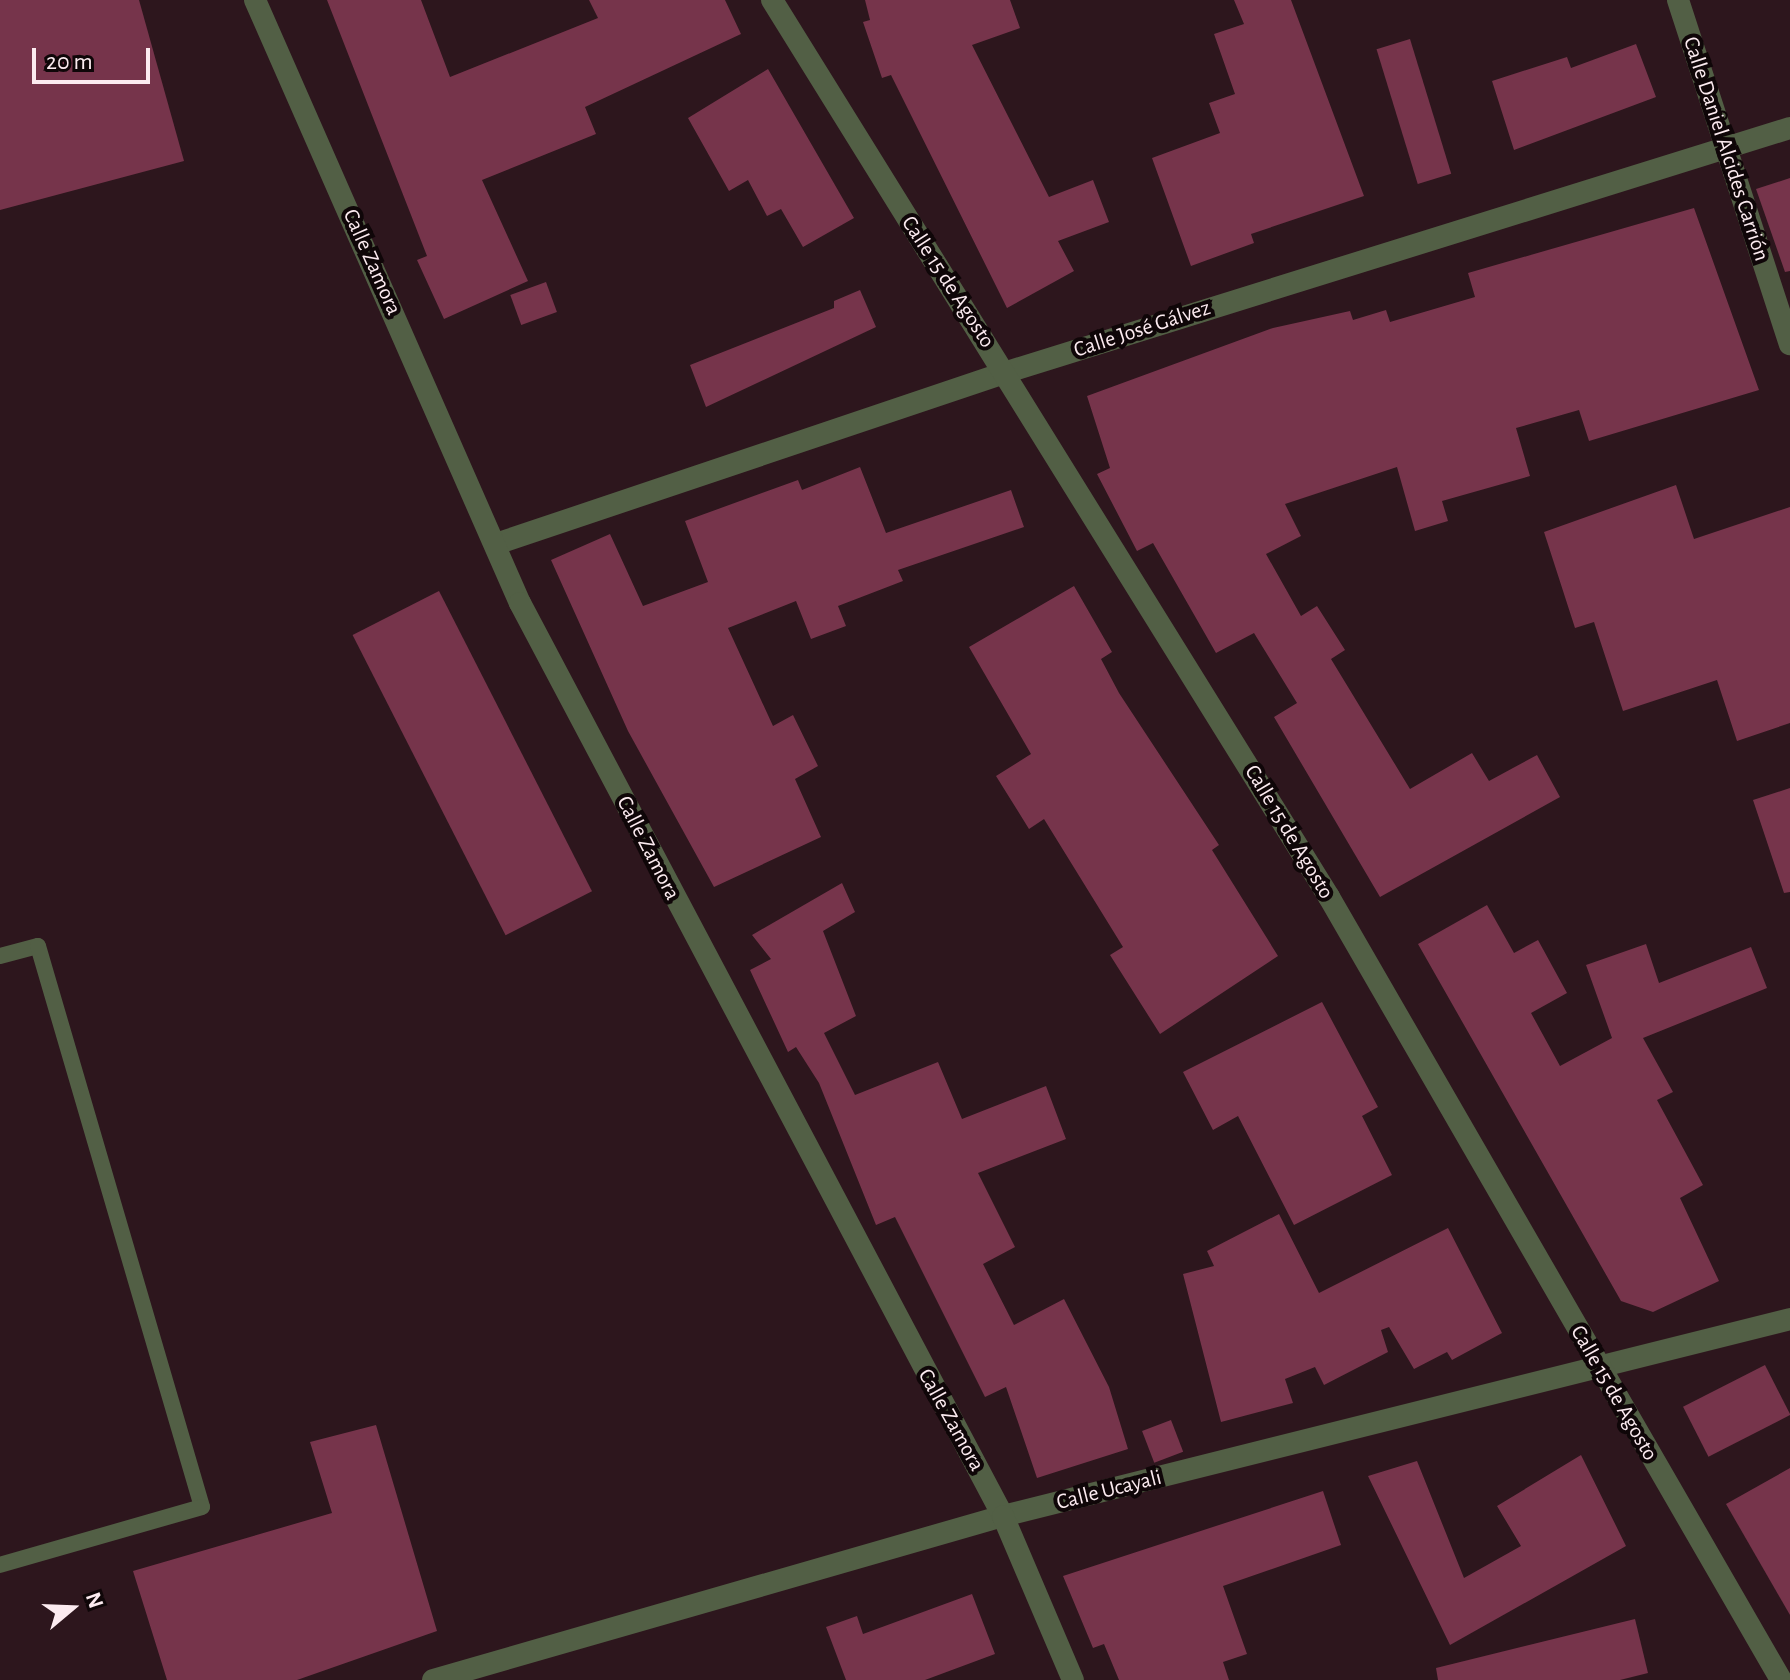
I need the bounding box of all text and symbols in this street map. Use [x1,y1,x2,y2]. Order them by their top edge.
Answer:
scale bar [36,32,154,82]
street label: Calle Daniel Alcides Carrión [1677,33,1775,265]
text: 20 m [46,50,93,74]
street label: Calle Zamora [337,205,407,319]
street label: Calle 15 de Agosto [896,211,1000,353]
street label: Calle José Gálvez [1070,294,1214,364]
street label: Calle 15 de Agosto [1239,760,1339,904]
street label: Calle Zamora [611,792,685,904]
street label: Calle 15 de Agosto [1565,1321,1663,1465]
street label: Calle Zamora [912,1364,990,1476]
street label: Calle Ucayali [1054,1464,1164,1516]
north arrow [32,1568,112,1648]
text: N [82,1589,108,1611]

